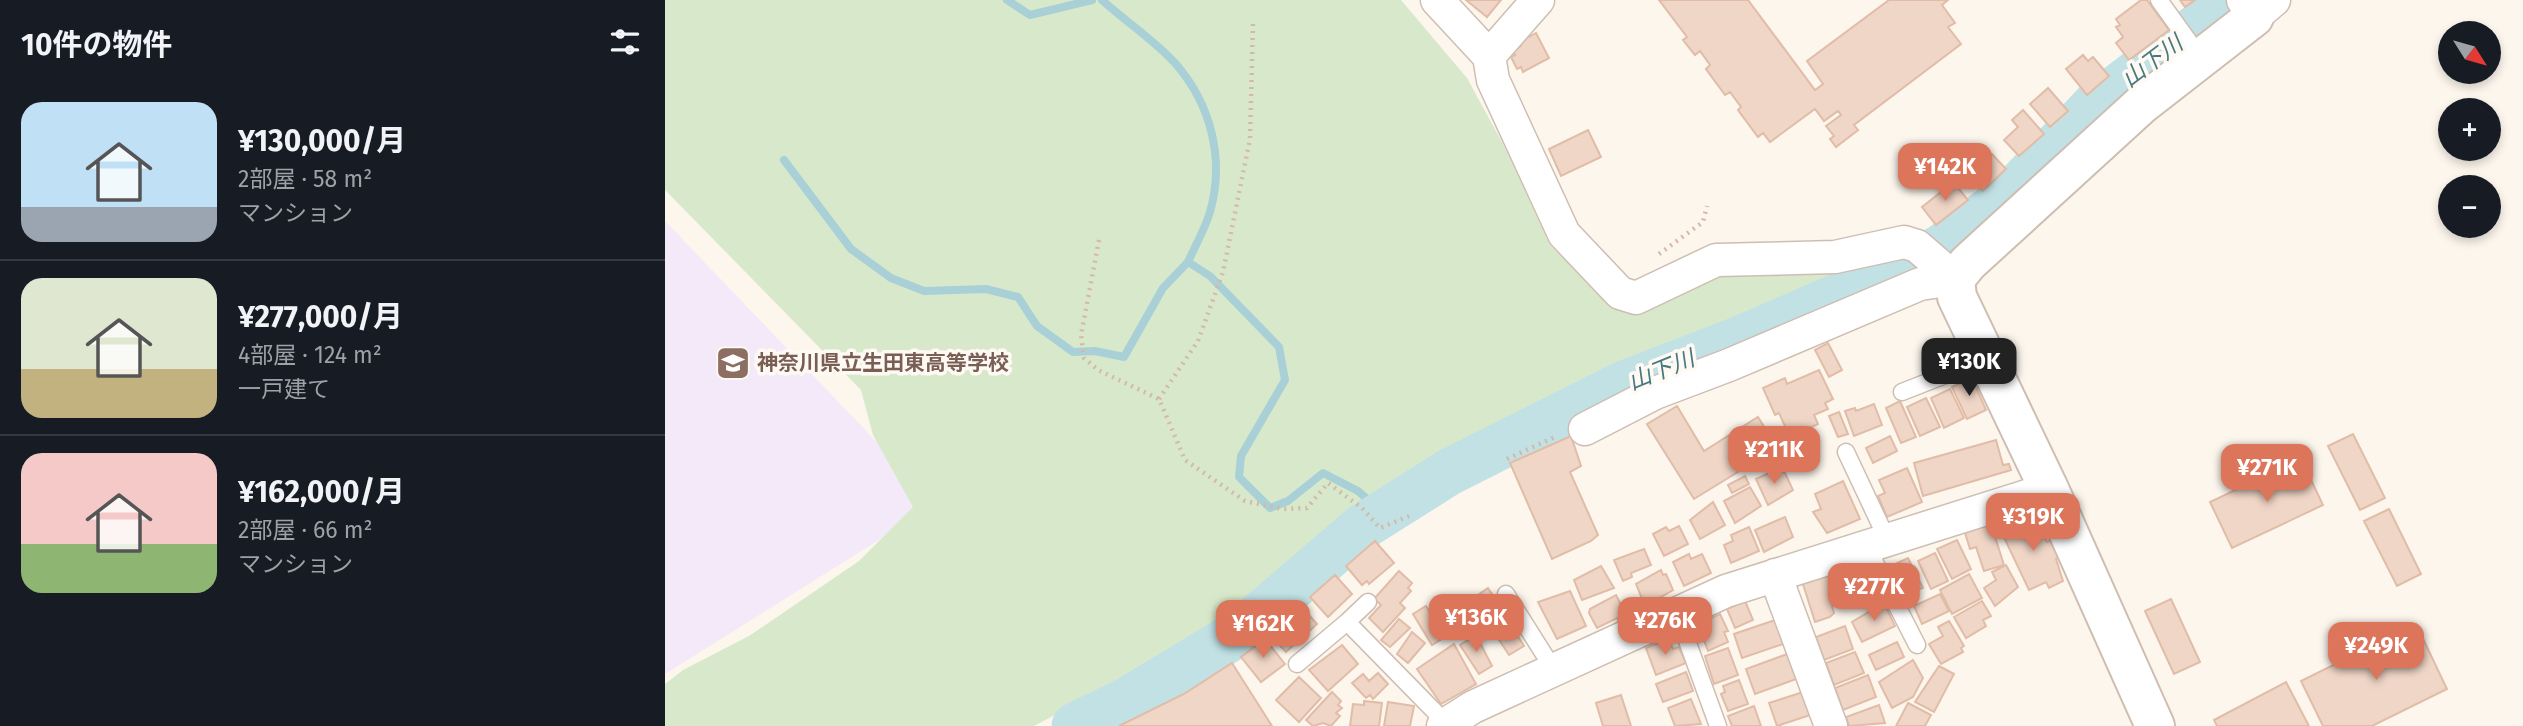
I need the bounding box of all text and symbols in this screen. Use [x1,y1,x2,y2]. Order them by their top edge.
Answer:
north arrow [2438,21,2501,84]
map controls [2438,21,2501,238]
icon: filters [606,23,644,61]
text: 10件の物件 [21,27,172,63]
water label: 山下川 [2116,27,2190,93]
button: + [2438,98,2501,161]
text: ¥130,000/月 [238,123,406,159]
icon: home [77,130,161,214]
pin: ¥142K [1896,144,1994,203]
text: ¥142K [1914,152,1976,180]
text: 2部屋 · 58 m² [238,165,372,193]
button: − [2438,175,2501,238]
text: マンション [238,199,353,227]
text: ¥277,000/月 [238,299,403,335]
icon: home [77,306,161,390]
pin: ¥130K [1920,338,2018,398]
text: 4部屋 · 124 m² [238,341,382,369]
water label: 山下川 [1624,343,1701,396]
school or university icon: 神奈川県立生田東高等学校 [714,344,752,382]
text: ¥130K [1937,347,2001,375]
place label: 神奈川県立生田東高等学校 [757,350,1009,376]
text: 一戸建て [238,375,330,403]
pin: ¥211K [1725,426,1823,486]
text: ¥211K [1744,435,1804,463]
pin: ¥271K [2218,444,2316,504]
text: ¥271K [2237,453,2297,481]
text: ¥162,000/月 [238,474,405,510]
icon: home [77,481,161,565]
pin: ¥319K [1984,494,2082,553]
text: ¥319K [2002,502,2064,530]
text: 2部屋 · 66 m² [238,516,373,544]
text: マンション [238,550,353,578]
pin: ¥277K [1825,564,1923,623]
text: ¥277K [1844,572,1904,600]
pin: ¥136K [1427,594,1525,654]
pin: ¥276K [1616,598,1714,657]
pin: ¥162K [1214,600,1312,660]
text: ¥136K [1445,603,1507,631]
text: ¥276K [1634,606,1696,634]
text: ¥162K [1232,609,1294,637]
pin: ¥249K [2327,622,2425,682]
text: ¥249K [2344,631,2408,659]

